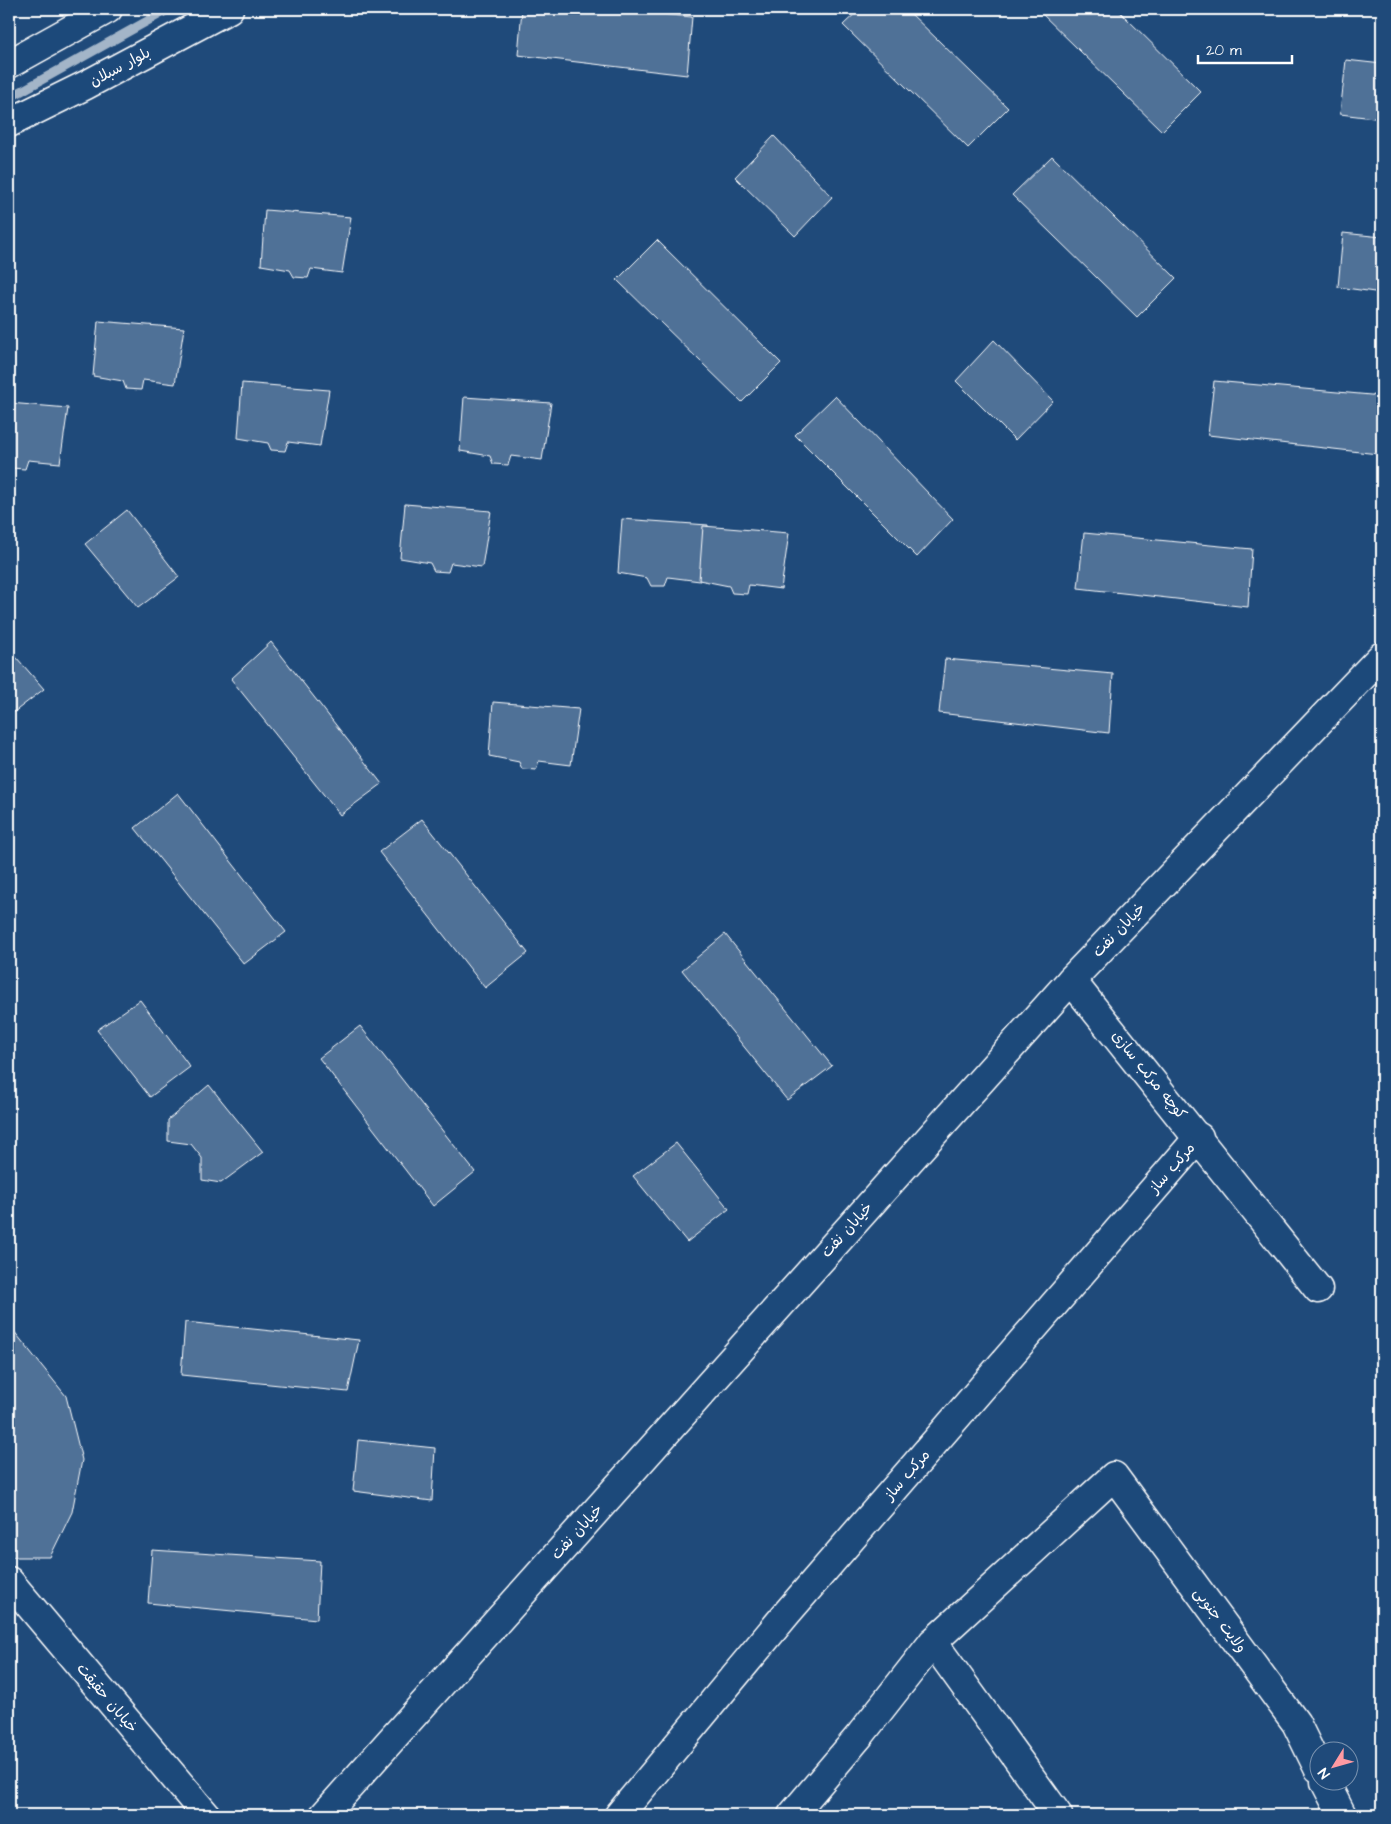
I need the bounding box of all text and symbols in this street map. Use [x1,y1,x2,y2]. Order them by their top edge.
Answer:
scale bar [1198,32,1292,64]
text: 20 m [1206,40,1242,61]
street label: بلوار سبلان [86,42,154,92]
street label: خیابان نفت [1088,898,1150,962]
street label: کوچه مرکب سازی [1107,1026,1191,1124]
street label: مرکب ساز [1143,1138,1200,1199]
street label: خیابان نفت [816,1198,878,1262]
street label: مرکب ساز [878,1445,935,1506]
street label: خیابان نفت [546,1500,608,1564]
street label: ولایت جنوبی [1188,1583,1252,1657]
street label: خیابان حقیقت [72,1659,142,1737]
north arrow [1308,1742,1358,1792]
text: N [1314,1764,1335,1783]

